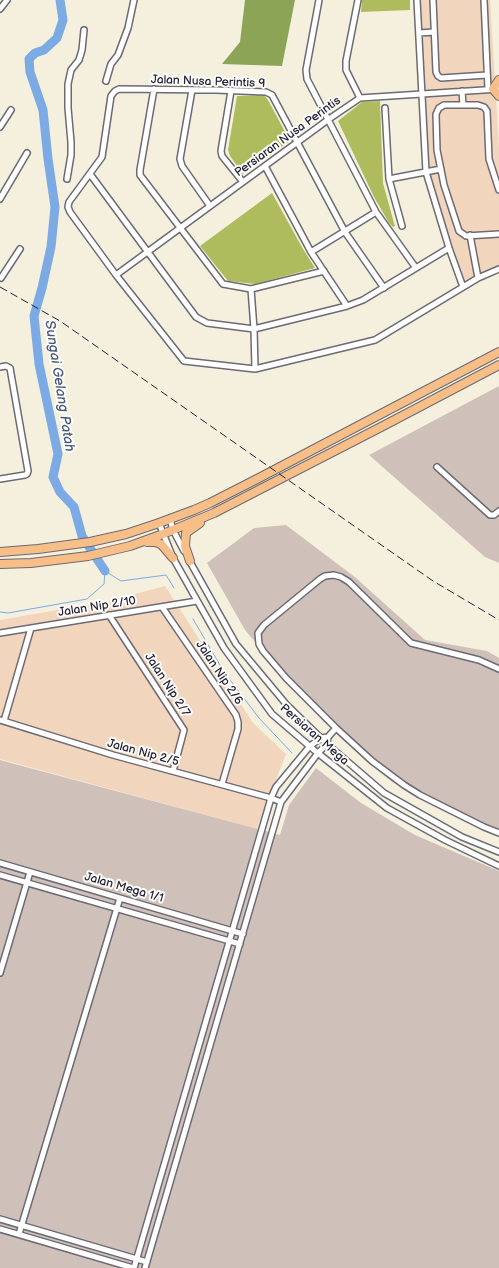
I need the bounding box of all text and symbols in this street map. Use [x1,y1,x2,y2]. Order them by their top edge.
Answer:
street label: Jalan Nusa Perintis 9 [150,73,266,91]
street label: Persiaran Nusa Perintis [232,94,344,180]
water label: Sungai Gelang Patah [40,319,78,453]
street label: Jalan Nip 2/10 [57,594,137,620]
street label: Jalan Nip 2/6 [192,638,246,708]
street label: Jalan Nip 2/7 [141,651,193,719]
street label: Persiaran Mega [277,701,351,769]
street label: Jalan Nip 2/5 [106,737,180,769]
street label: Jalan Mega 1/1 [83,870,165,906]

